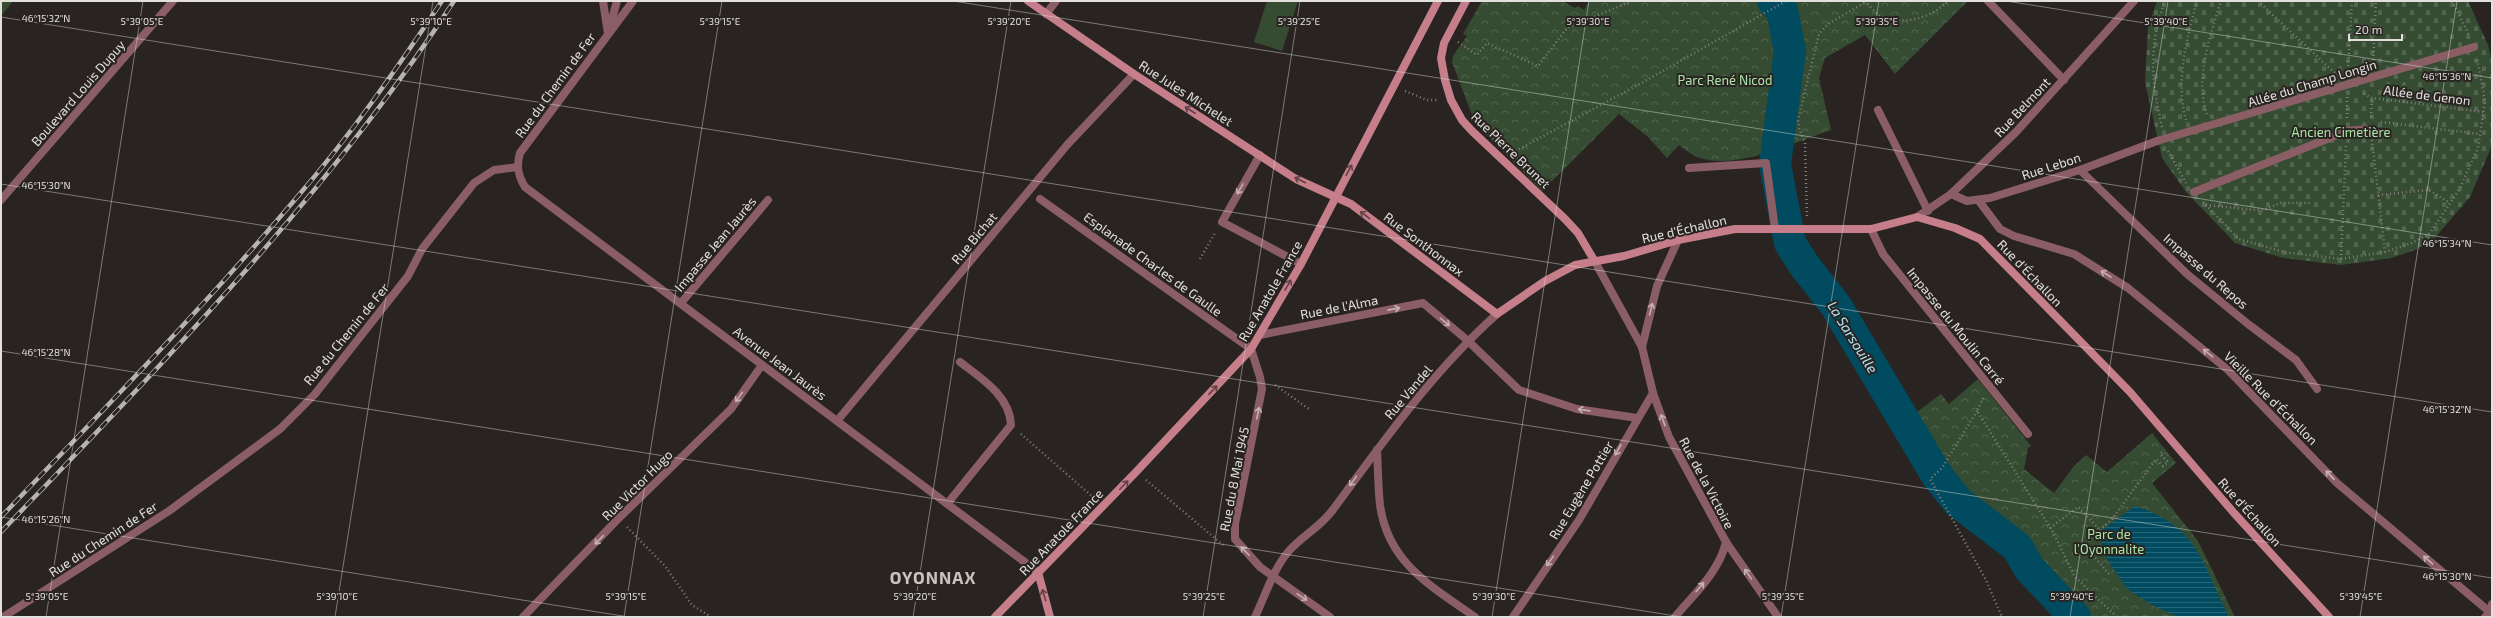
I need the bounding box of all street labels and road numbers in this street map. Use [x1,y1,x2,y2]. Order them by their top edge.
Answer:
street label: Rue du Chemin de Fer [511,29,599,141]
street label: Boulevard Louis Dupuy [28,37,128,149]
street label: Allée du Champ Longin [2246,56,2378,110]
street label: Rue Jules Michelet [1136,57,1236,129]
street label: Rue Belmont [1990,74,2054,140]
street label: Allée de Genon [2383,82,2471,108]
street label: Rue Pierre Brunet [1468,108,1554,192]
street label: Rue Lebon [2019,149,2083,183]
street label: Impasse Jean Jaurès [671,193,759,295]
street label: Esplanade Charles de Gaulle [1081,208,1225,320]
street label: Rue Bichat [948,209,1000,267]
street label: Rue Sonthonnax [1381,209,1467,280]
street label: Rue d'Échallon [1640,211,1728,247]
street label: Impasse du Repos [2160,230,2252,312]
street label: Rue d'Échallon [1994,236,2067,310]
street label: Rue Anatole France [1235,238,1305,344]
street label: Impasse du Moulin Carré [1904,264,2008,388]
street label: Rue du Chemin de Fer [300,280,392,388]
street label: Rue de l'Alma [1299,292,1379,322]
street label: Avenue Jean Jaurès [730,323,830,403]
street label: Vieille Rue d'Échallon [2221,347,2322,448]
street label: Rue Vandel [1381,362,1435,422]
street label: Rue du 8 Mai 1945 [1216,425,1252,533]
street label: Rue de la Victoire [1676,435,1738,532]
street label: Rue Eugène Pottier [1545,438,1617,542]
street label: Rue Victor Hugo [598,446,676,524]
street label: Rue d'Échallon [2215,474,2286,549]
street label: Rue Anatole France [1016,486,1106,578]
street label: Rue du Chemin de Fer [46,498,160,580]

